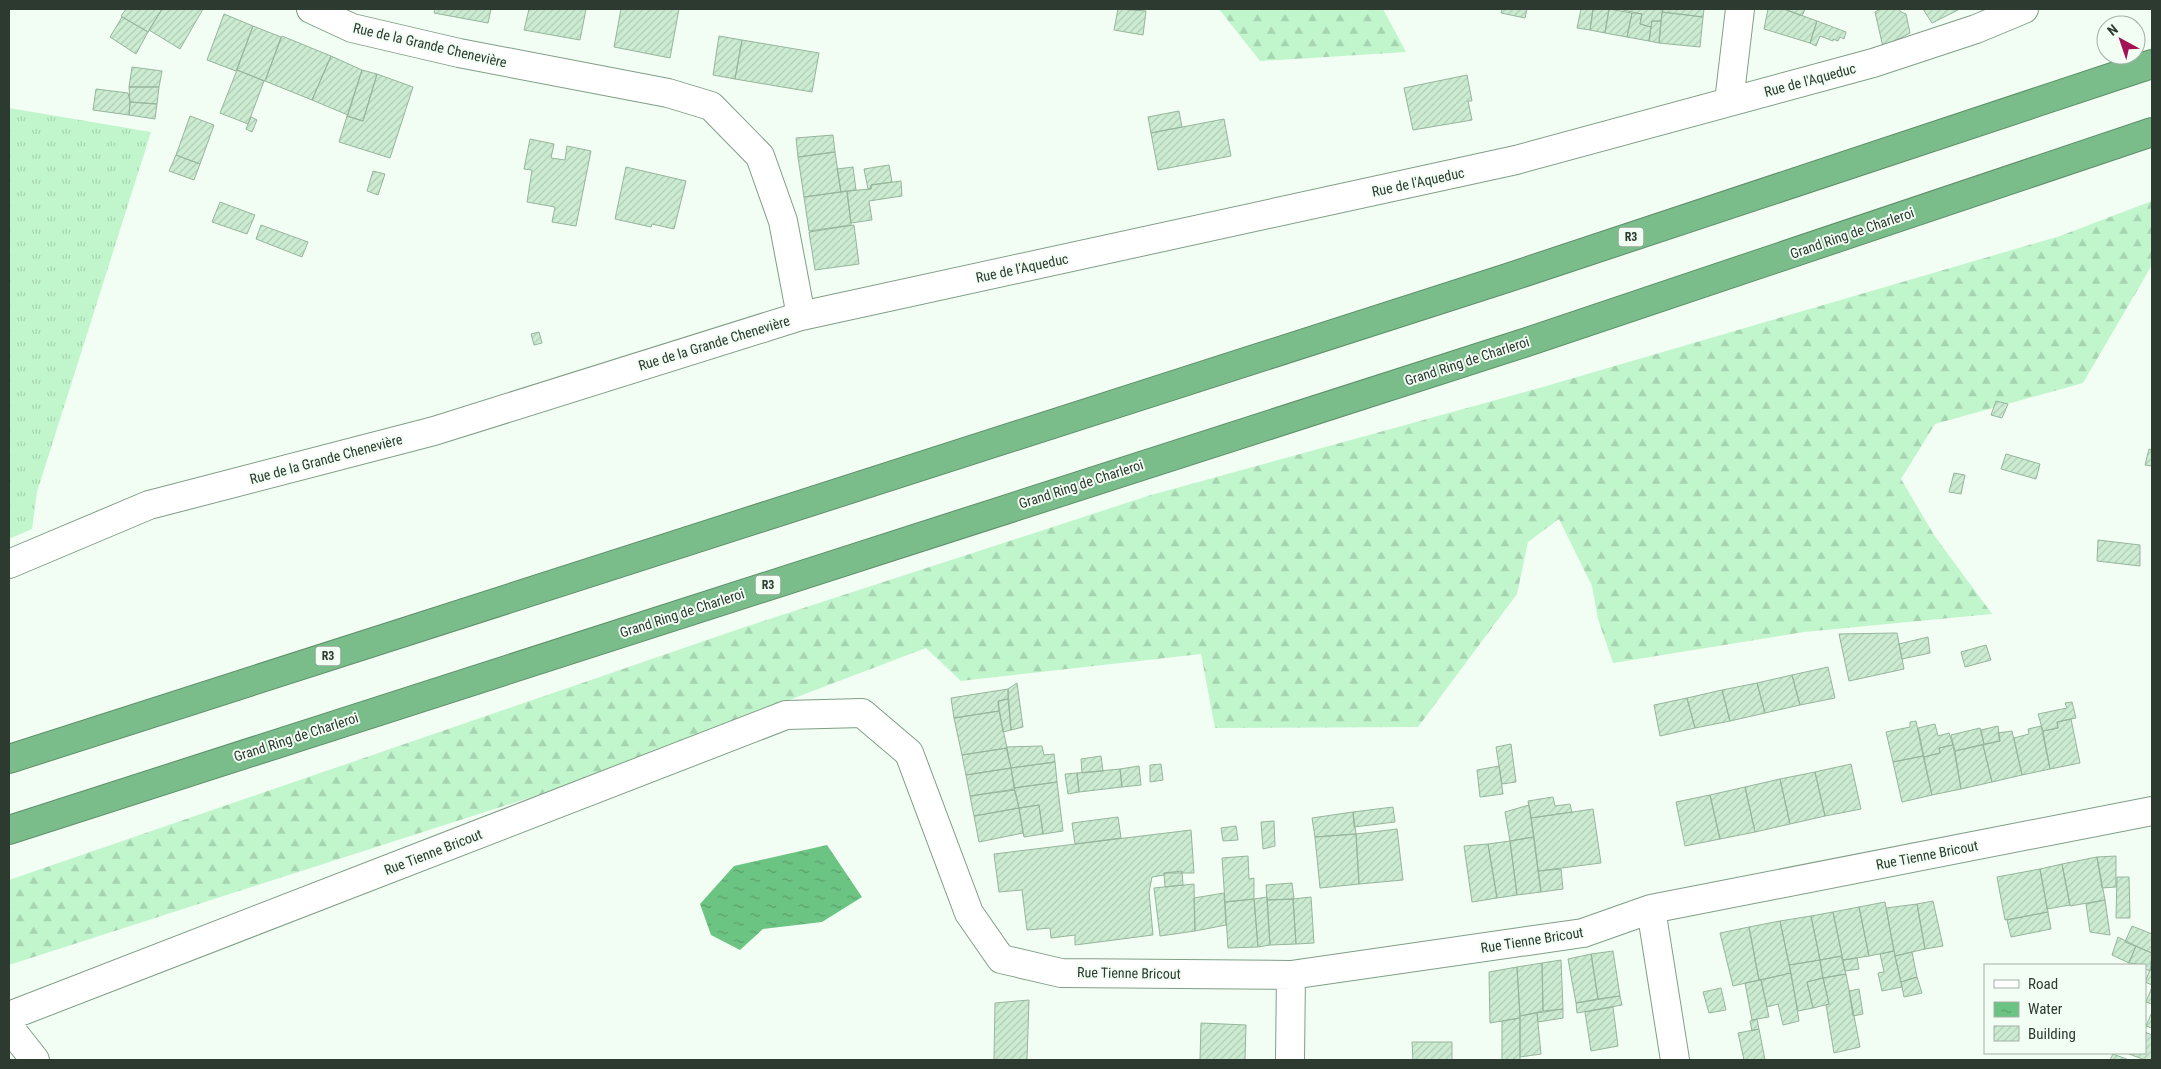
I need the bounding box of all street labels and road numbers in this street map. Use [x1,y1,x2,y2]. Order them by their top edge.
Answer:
street label: Rue de la Grande Chenevière [352,20,509,71]
street label: Rue de l'Aqueduc [1762,60,1858,100]
street label: Rue de l'Aqueduc [1370,164,1466,200]
street label: Grand Ring de Charleroi [1788,204,1916,262]
road number: R3 [1618,228,1644,246]
street label: Rue de l'Aqueduc [974,250,1070,286]
street label: Rue de la Grande Chenevière [636,312,792,374]
street label: Grand Ring de Charleroi [1403,333,1531,389]
street label: Rue de la Grande Chenevière [248,431,404,487]
street label: Grand Ring de Charleroi [1017,456,1145,512]
road number: R3 [756,576,780,594]
street label: Grand Ring de Charleroi [618,585,746,641]
road number: R3 [316,646,340,666]
street label: Grand Ring de Charleroi [232,709,360,765]
street label: Rue Tienne Bricout [382,826,484,878]
street label: Rue Tienne Bricout [1875,837,1979,873]
street label: Rue Tienne Bricout [1480,924,1584,956]
street label: Rue Tienne Bricout [1077,964,1181,982]

